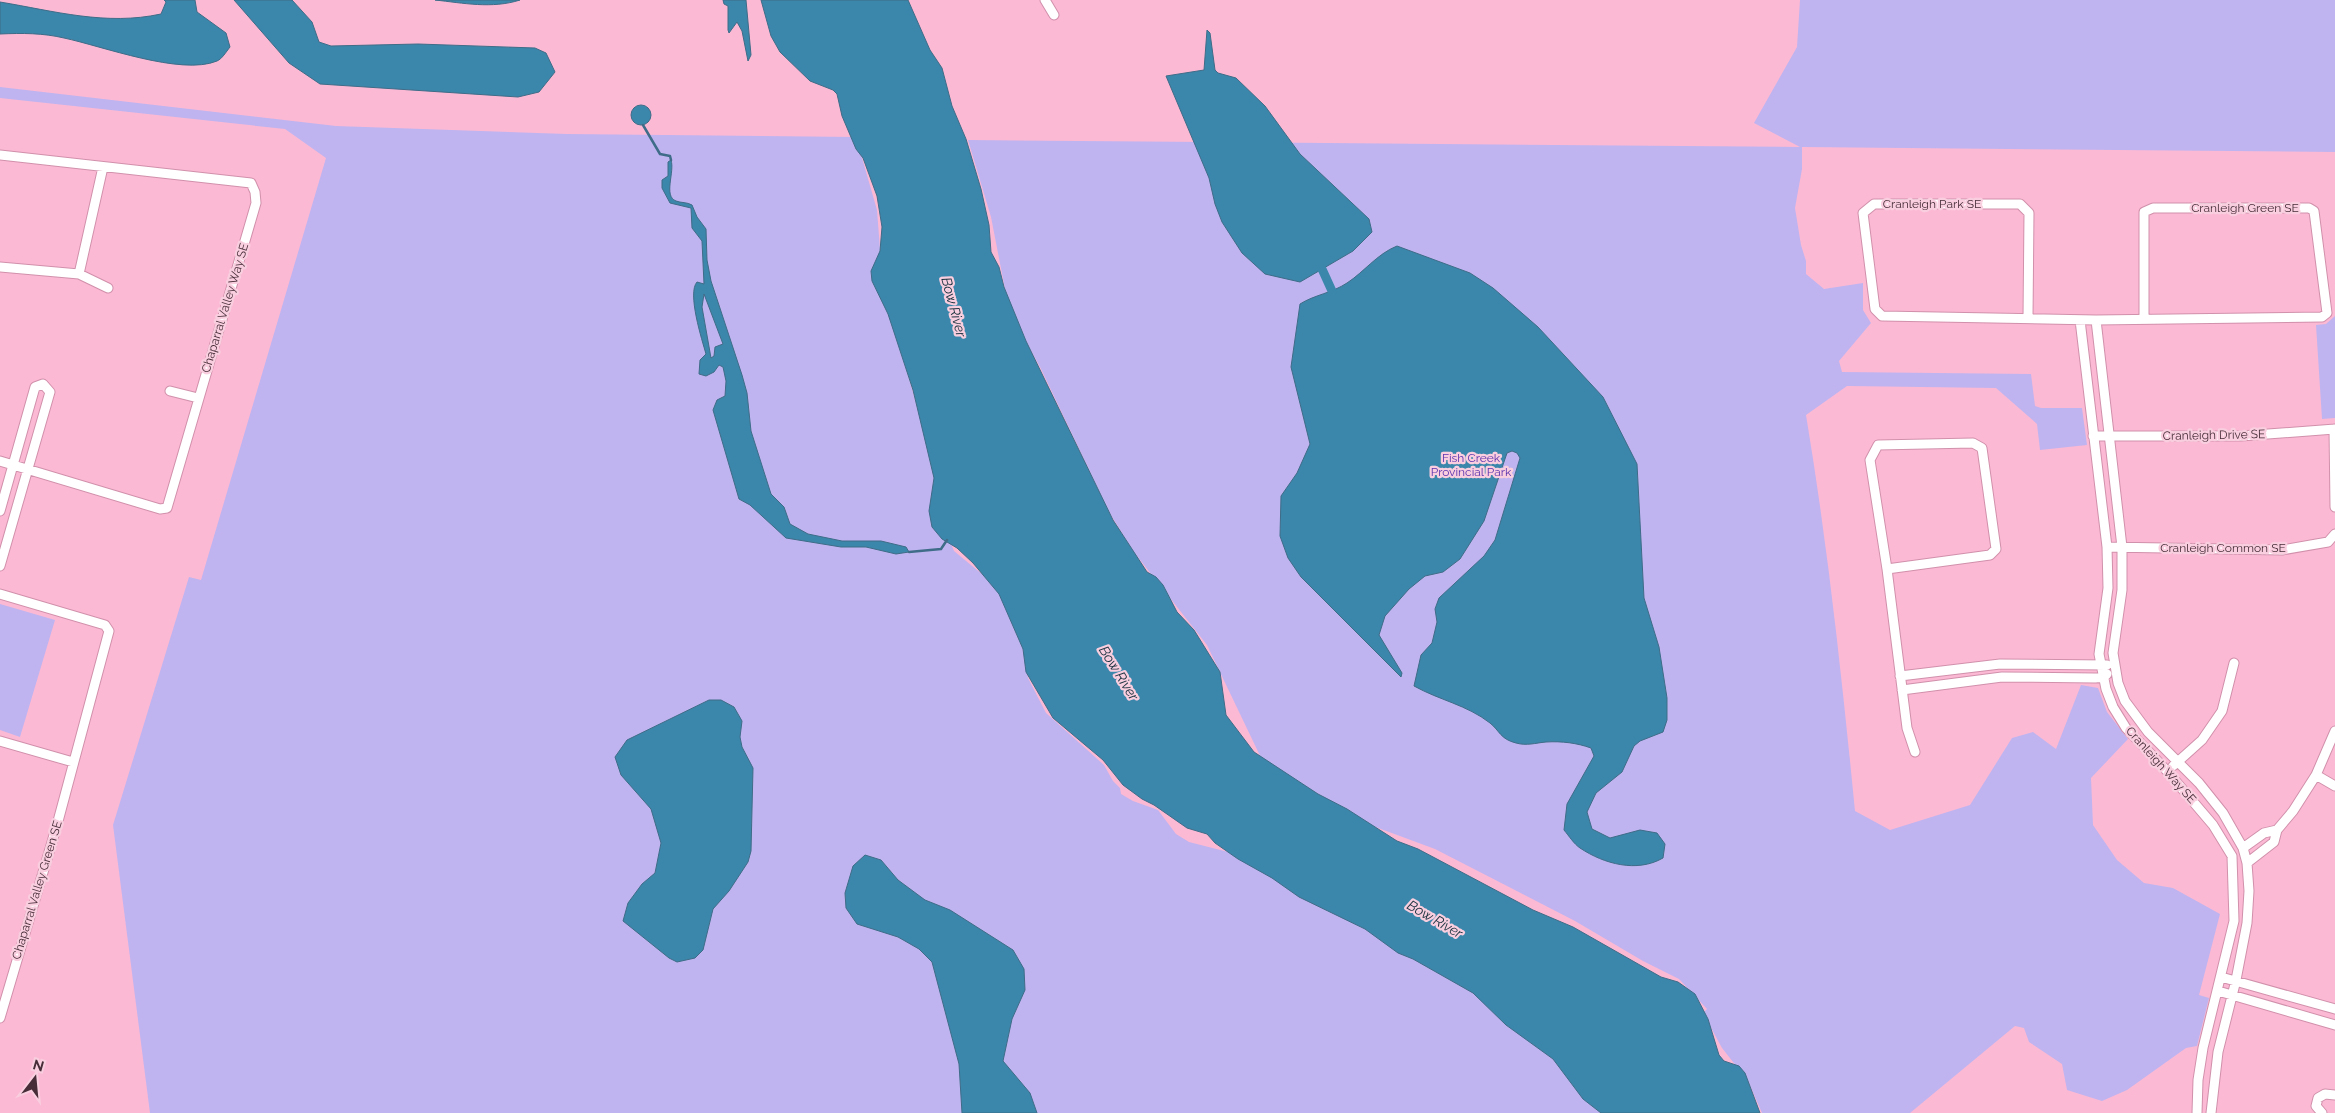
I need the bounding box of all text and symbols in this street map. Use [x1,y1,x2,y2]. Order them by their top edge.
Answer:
street label: Cranleigh Park SE [1883,197,1981,211]
street label: Cranleigh Green SE [2191,201,2299,215]
street label: Chaparral Valley Way SE [199,242,251,374]
water label: Bow River [938,275,970,340]
street label: Cranleigh Drive SE [2163,427,2265,443]
park label: Fish Creek Provincial Park [1431,451,1512,479]
street label: Cranleigh Common SE [2160,541,2286,555]
water label: Bow River [1096,643,1143,704]
street label: Cranleigh Way SE [2123,724,2199,806]
street label: Chaparral Valley Green SE [9,819,65,961]
water label: Bow River [1404,897,1467,942]
north arrow [10,1053,60,1103]
text: N [31,1056,46,1075]

